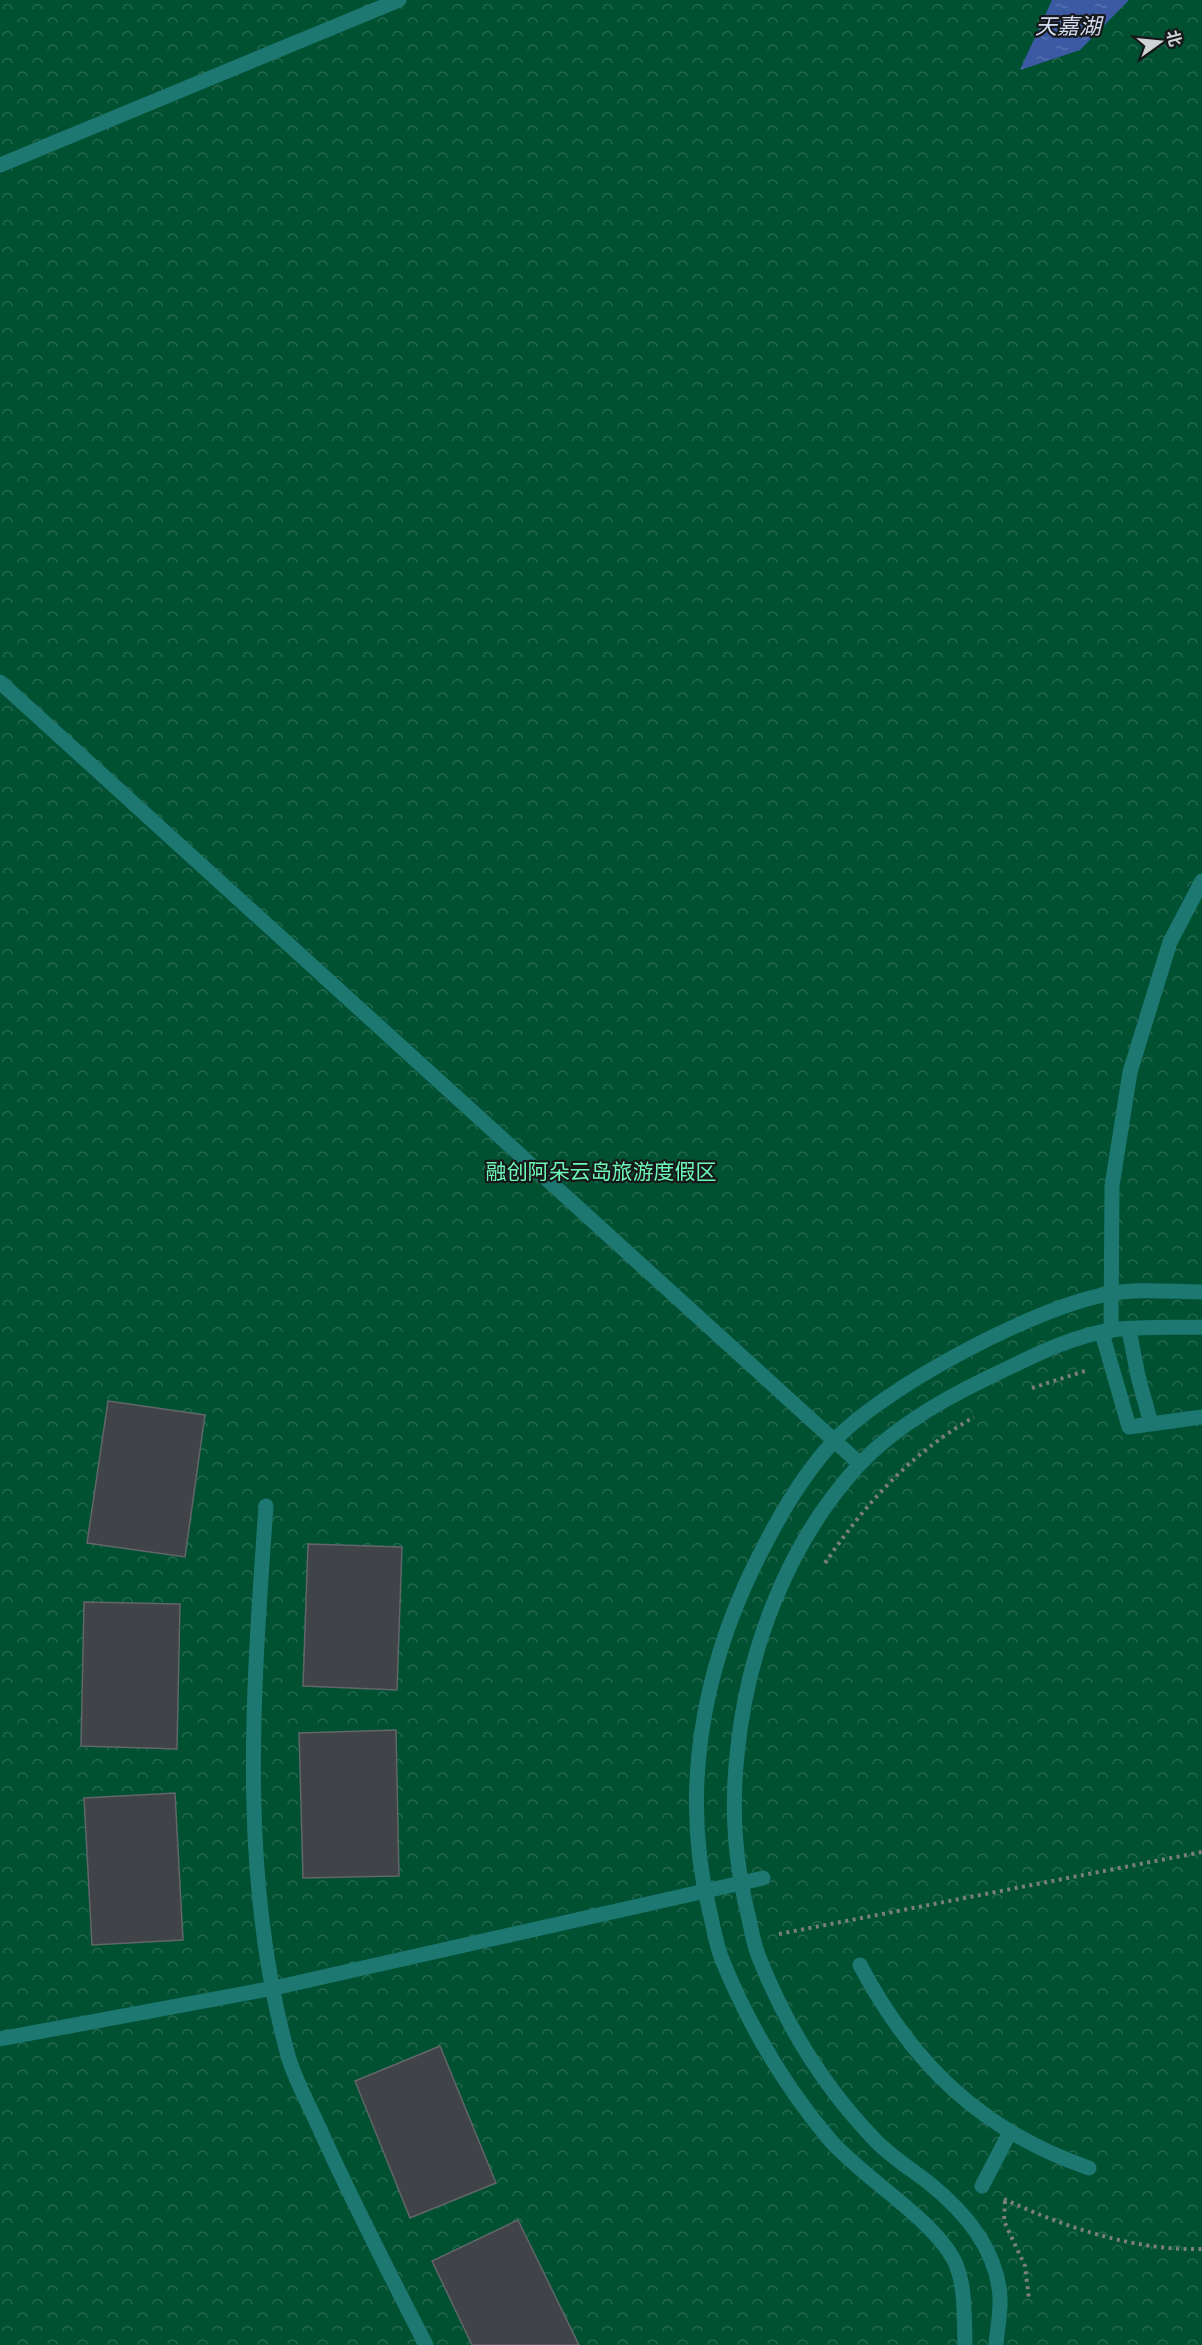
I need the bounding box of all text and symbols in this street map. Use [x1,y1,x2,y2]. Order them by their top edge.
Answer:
water label: 天嘉湖 [1035,12,1104,42]
north arrow [1130,12,1190,72]
text: 北 [1161,28,1186,49]
park label: 融创阿朵云岛旅游度假区 [486,1158,717,1186]

